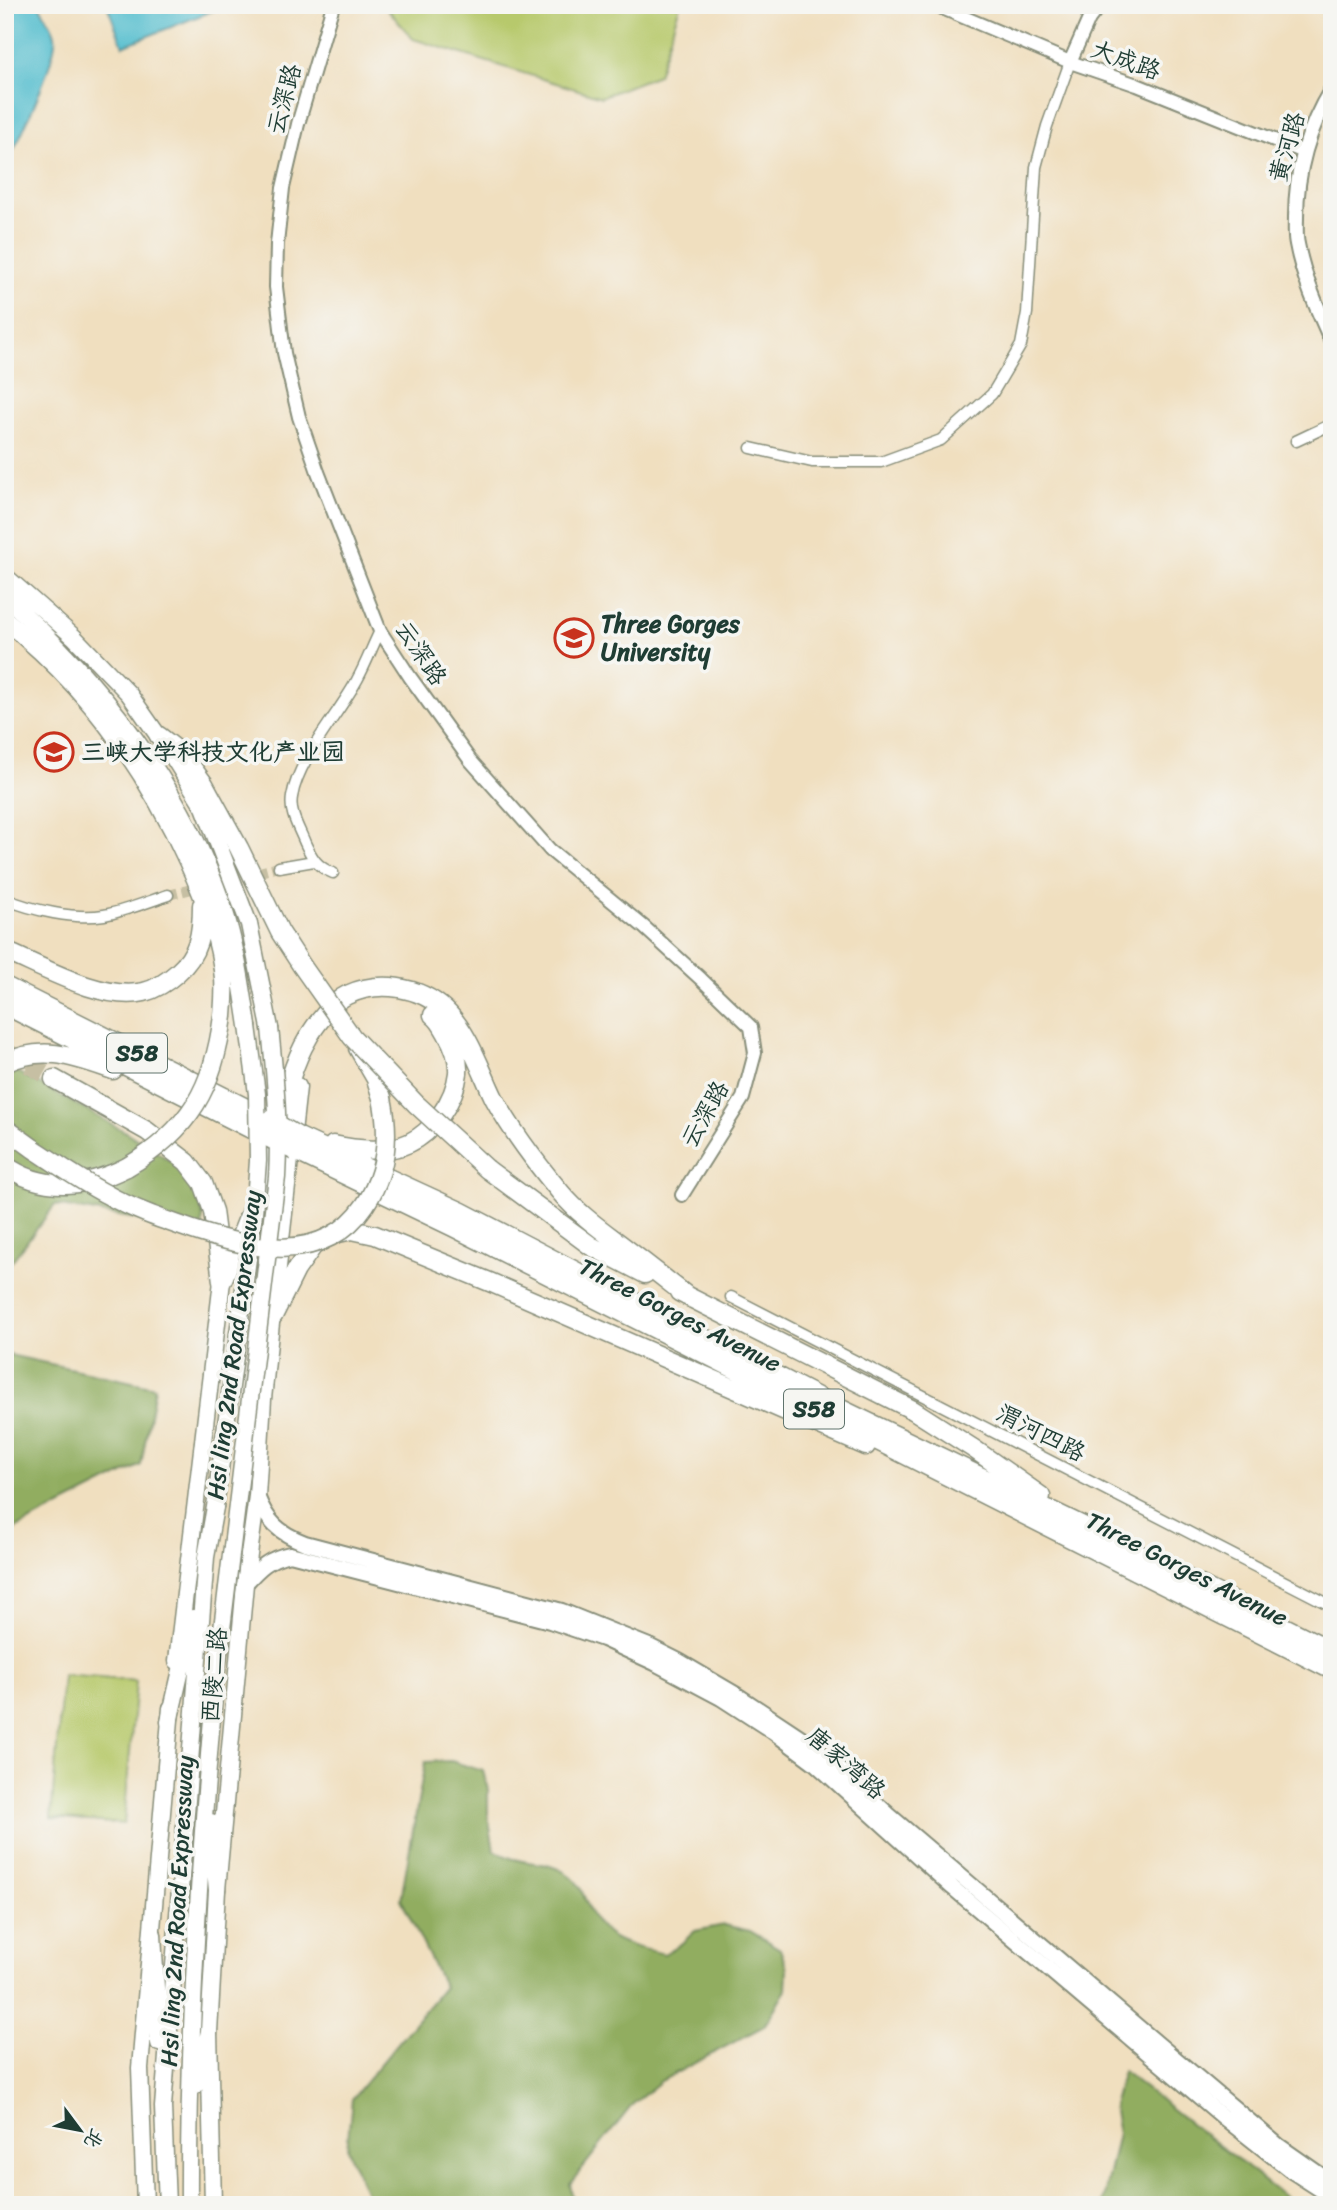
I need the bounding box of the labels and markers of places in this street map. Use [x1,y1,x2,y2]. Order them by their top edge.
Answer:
place label: Three Gorges University [601,603,741,673]
school or university icon: Three Gorges University [553,617,595,659]
school or university icon: 三峡大学科技文化产业园 [33,731,75,773]
place label: 三峡大学科技文化产业园 [81,731,345,773]

